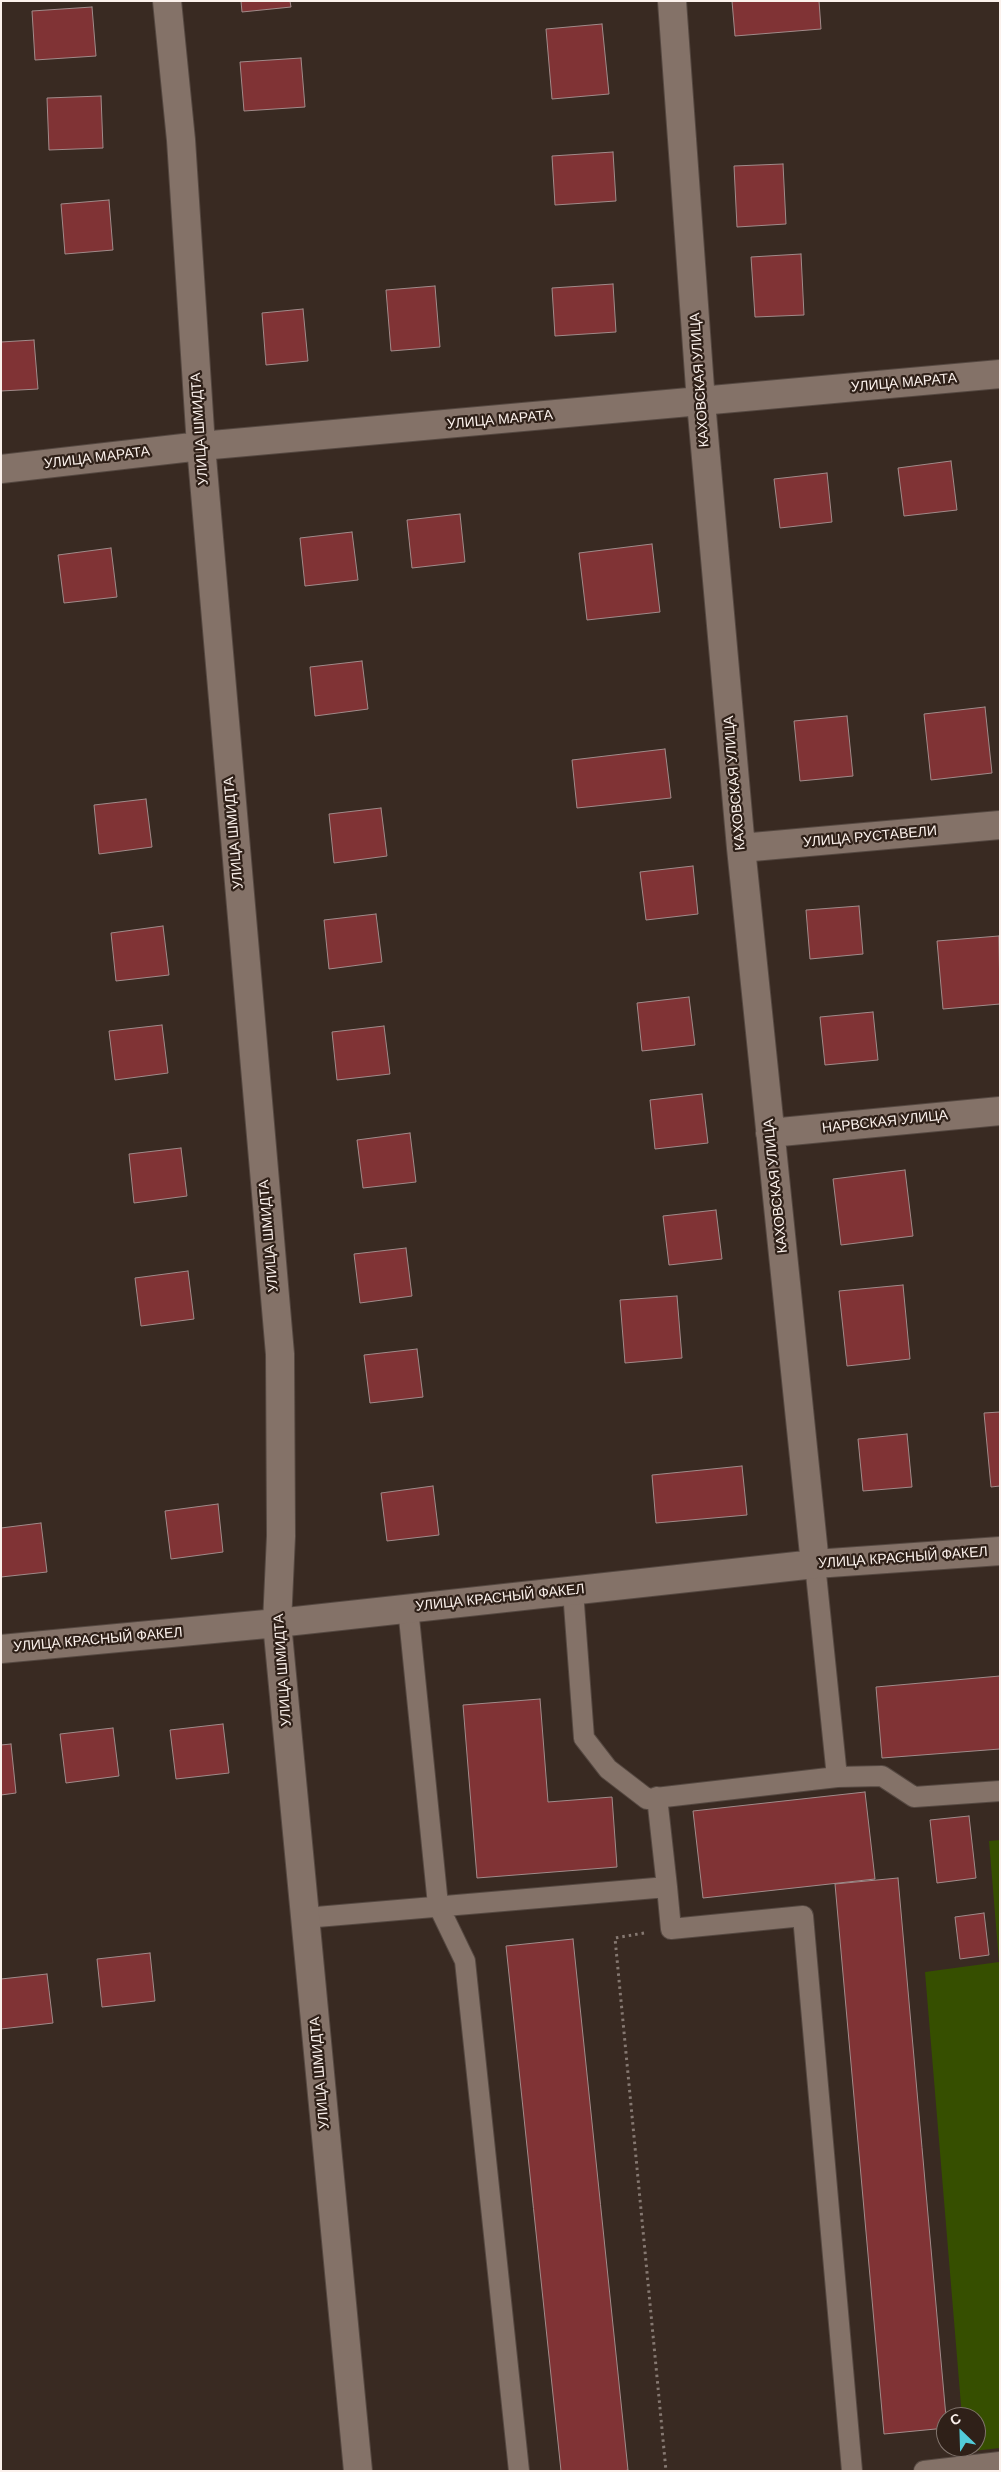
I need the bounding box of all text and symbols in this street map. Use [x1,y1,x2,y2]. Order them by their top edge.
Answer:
street label: КАХОВСКАЯ УЛИЦА [687,312,713,448]
street label: УЛИЦА МАРАТА [850,370,958,396]
street label: УЛИЦА ШМИДТА [188,372,212,486]
street label: УЛИЦА МАРАТА [446,407,554,433]
street label: УЛИЦА МАРАТА [43,443,151,473]
street label: КАХОВСКАЯ УЛИЦА [721,715,749,851]
street label: УЛИЦА ШМИДТА [221,776,247,890]
street label: УЛИЦА РУСТАВЕЛИ [802,823,938,851]
street label: НАРВСКАЯ УЛИЦА [821,1107,949,1137]
street label: КАХОВСКАЯ УЛИЦА [761,1118,791,1254]
street label: УЛИЦА ШМИДТА [256,1179,282,1293]
street label: УЛИЦА КРАСНЫЙ ФАКЕЛ [818,1544,988,1572]
street label: УЛИЦА КРАСНЫЙ ФАКЕЛ [415,1581,585,1615]
street label: УЛИЦА ШМИДТА [271,1613,295,1727]
street label: УЛИЦА КРАСНЫЙ ФАКЕЛ [13,1624,183,1656]
street label: УЛИЦА ШМИДТА [307,2016,333,2130]
north arrow [936,2407,986,2457]
text: С [947,2410,963,2429]

